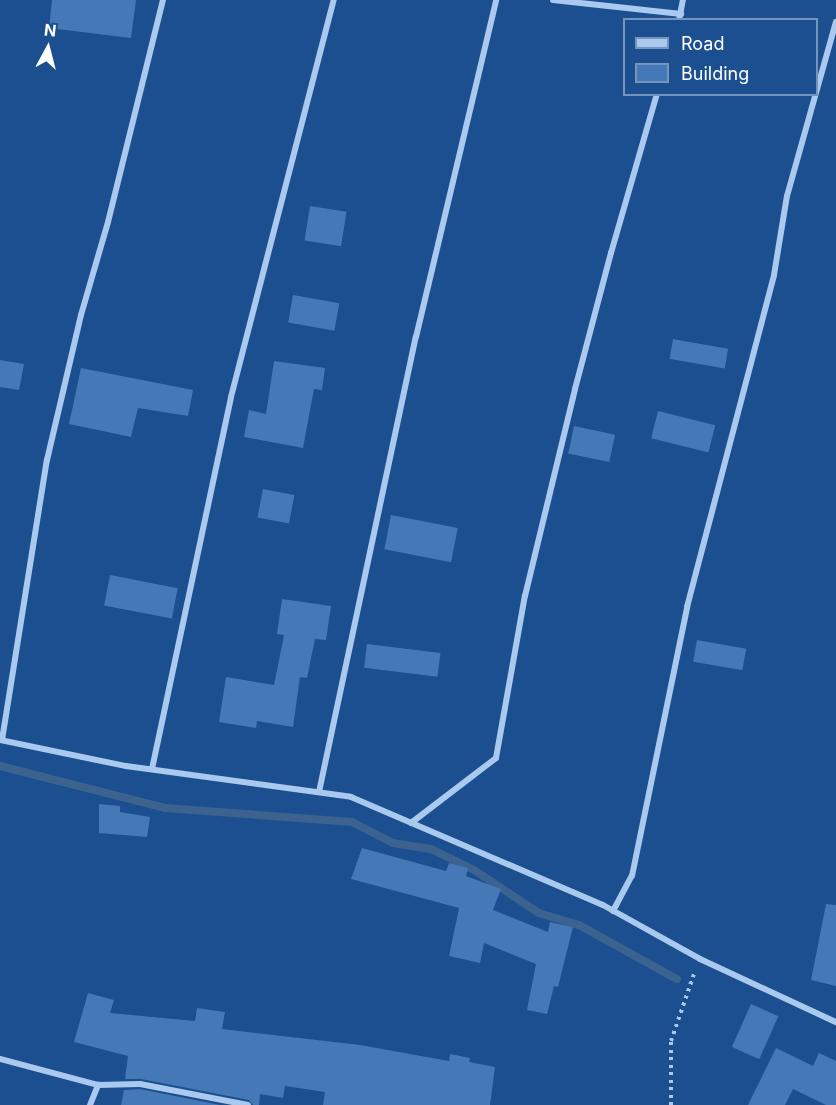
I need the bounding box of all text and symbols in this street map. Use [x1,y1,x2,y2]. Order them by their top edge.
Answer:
north arrow [18,18,78,78]
legend [623,18,818,96]
text: N [43,19,57,41]
text: Road [681,33,724,54]
text: Building [681,63,749,84]

